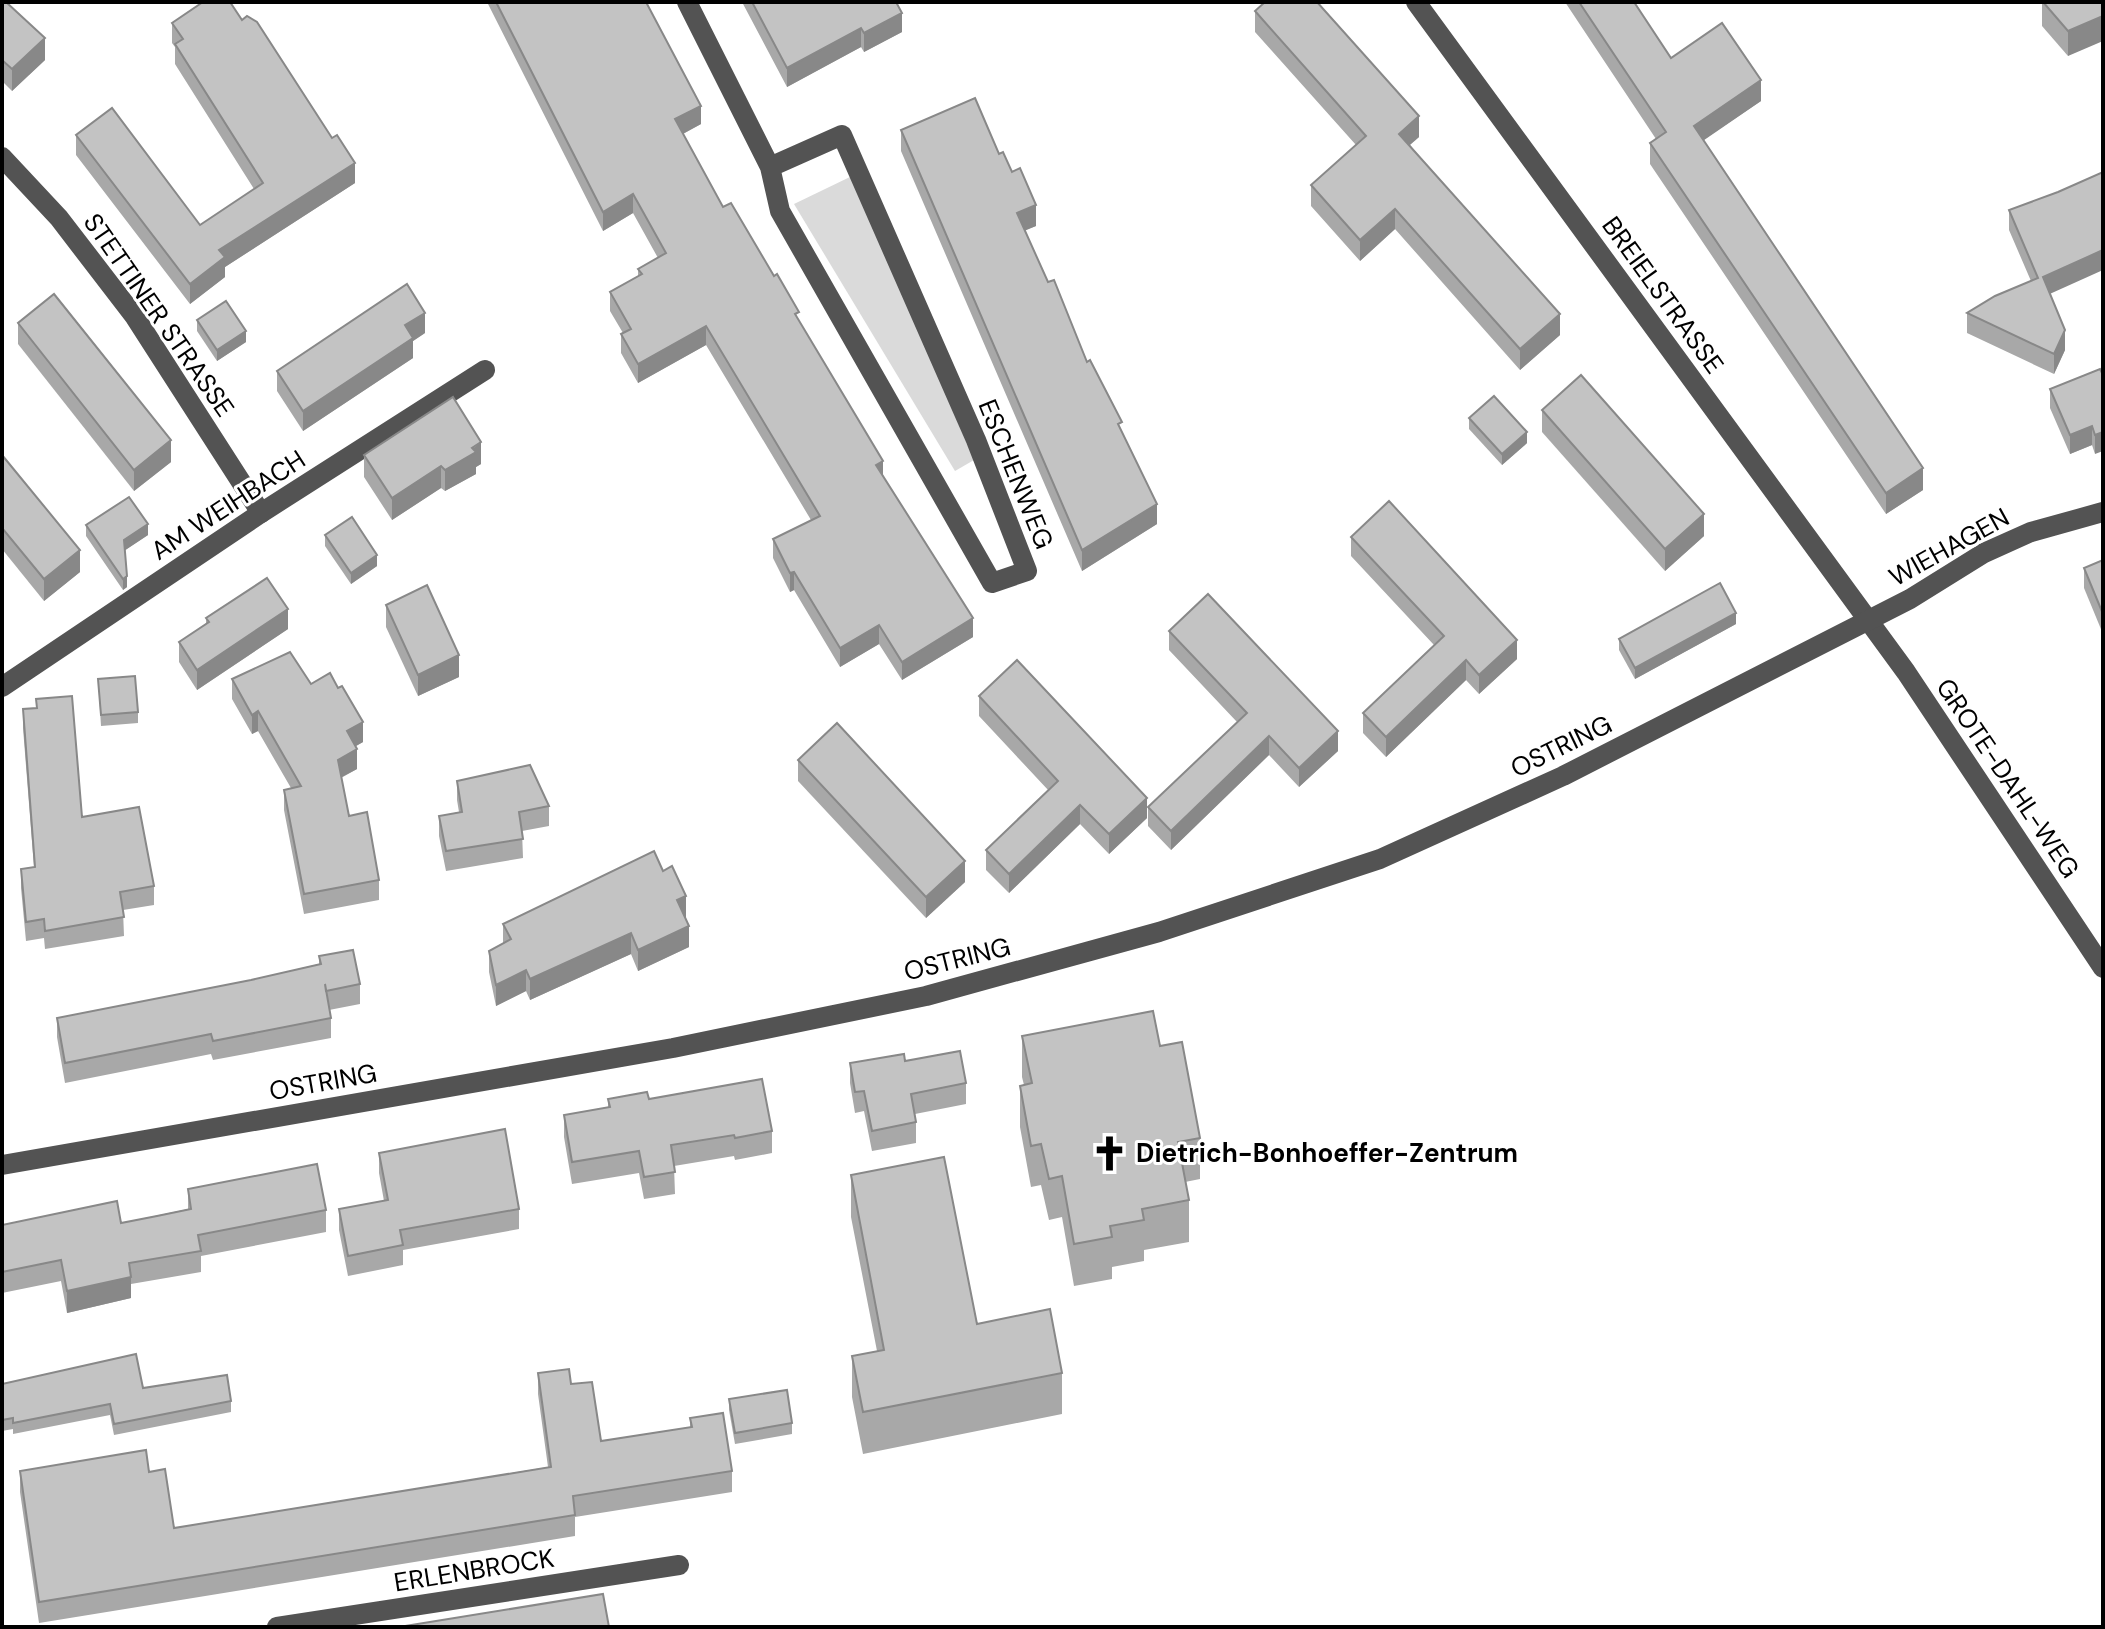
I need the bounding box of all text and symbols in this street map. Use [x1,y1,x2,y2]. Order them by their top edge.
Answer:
street label: STETTINER STRASSE [76,207,242,423]
street label: BREIELSTRASSE [1594,210,1732,380]
street label: ESCHENWEG [971,394,1061,554]
street label: AM WEIHBACH [144,442,312,568]
street label: WIEHAGEN [1883,500,2015,594]
street label: GROTE-DAHL-WEG [1929,672,2087,884]
street label: OSTRING [1505,707,1617,785]
street label: OSTRING [900,929,1014,989]
street label: OSTRING [267,1056,379,1108]
church icon: Dietrich-Bonhoeffer-Zentrum [1091,1134,1129,1172]
place label: Dietrich-Bonhoeffer-Zentrum [1136,1136,1518,1170]
street label: ERLENBROCK [392,1541,556,1599]

